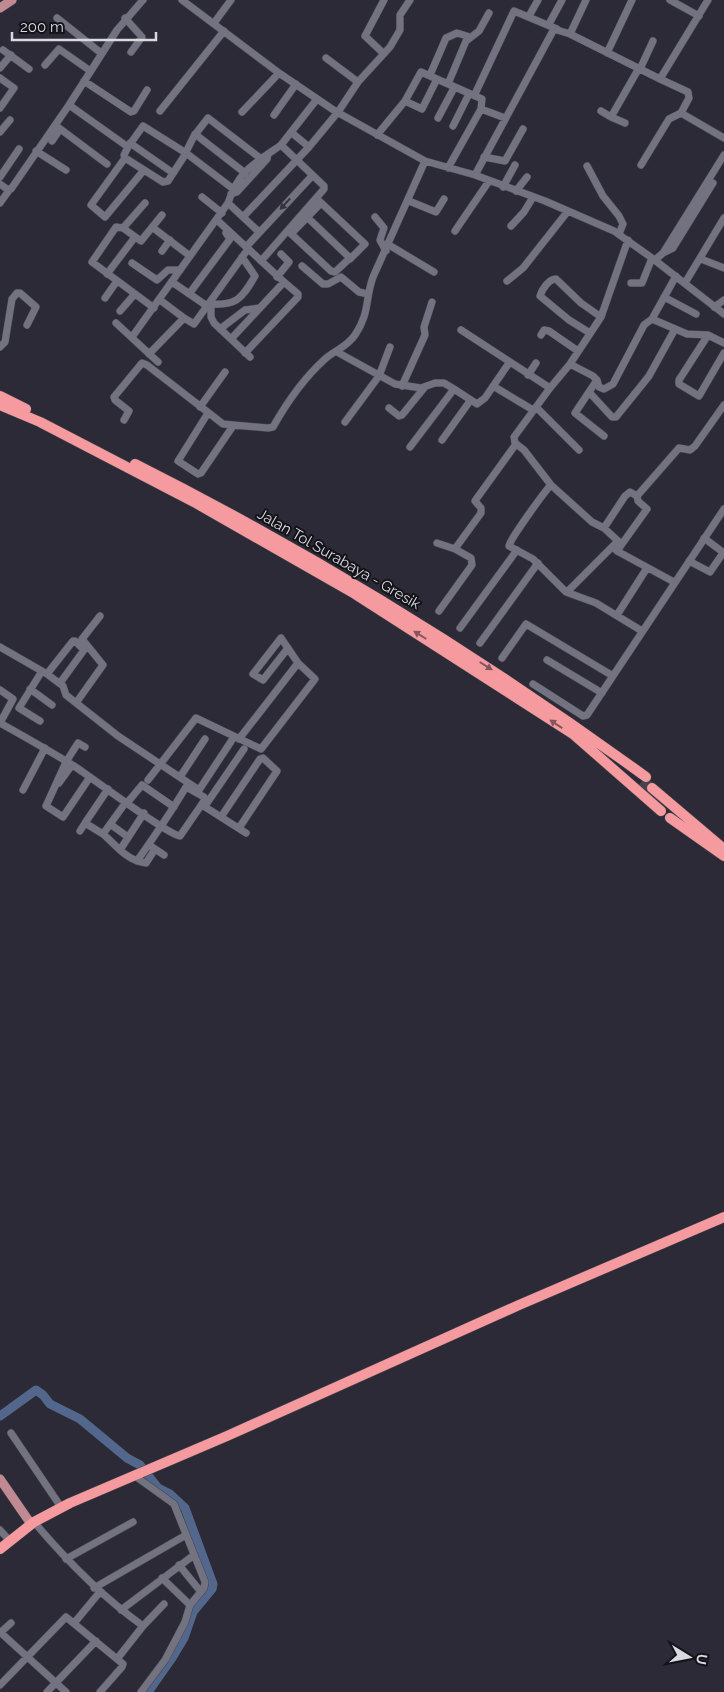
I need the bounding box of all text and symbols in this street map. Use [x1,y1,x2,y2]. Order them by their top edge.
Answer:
scale bar [12,10,156,42]
text: 200 m [20,18,64,36]
one-way arrow [279,198,291,210]
street label: Jalan Tol Surabaya - Gresik [254,505,424,613]
one-way arrow [413,631,427,640]
one-way arrow [479,661,493,671]
one-way arrow [550,719,563,728]
north arrow [664,1632,714,1682]
text: U [693,1653,711,1666]

